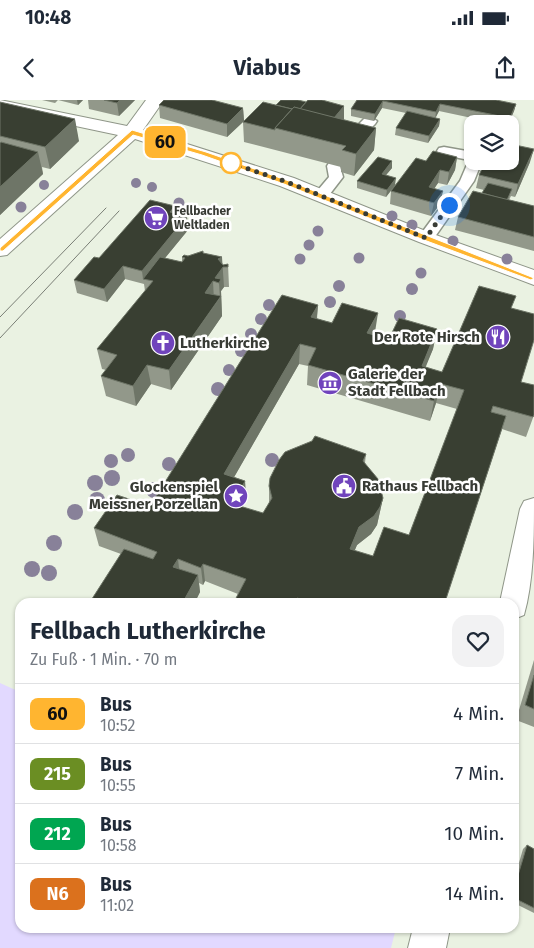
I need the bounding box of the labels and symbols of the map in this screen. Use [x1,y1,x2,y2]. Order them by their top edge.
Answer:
line badge: 60 [142,126,188,158]
unlabelled marker [220,152,242,174]
your location [437,193,462,218]
place label: Fellbacher Weltladen [174,204,231,232]
supermarket icon: Fellbacher Weltladen [143,205,169,231]
restaurant icon: Der Rote Hirsch [485,324,511,350]
place label: Der Rote Hirsch [374,328,480,346]
church icon: Lutherkirche [150,330,176,356]
place label: Lutherkirche [180,334,267,352]
place label: Galerie der Stadt Fellbach [348,365,446,400]
museum icon: Galerie der Stadt Fellbach [317,370,343,396]
public building icon: Rathaus Fellbach [331,473,357,499]
place label: Rathaus Fellbach [362,477,478,495]
place label: Glockenspiel Meissner Porzellan [89,478,219,513]
place icon: Glockenspiel Meissner Porzellan [223,483,249,509]

